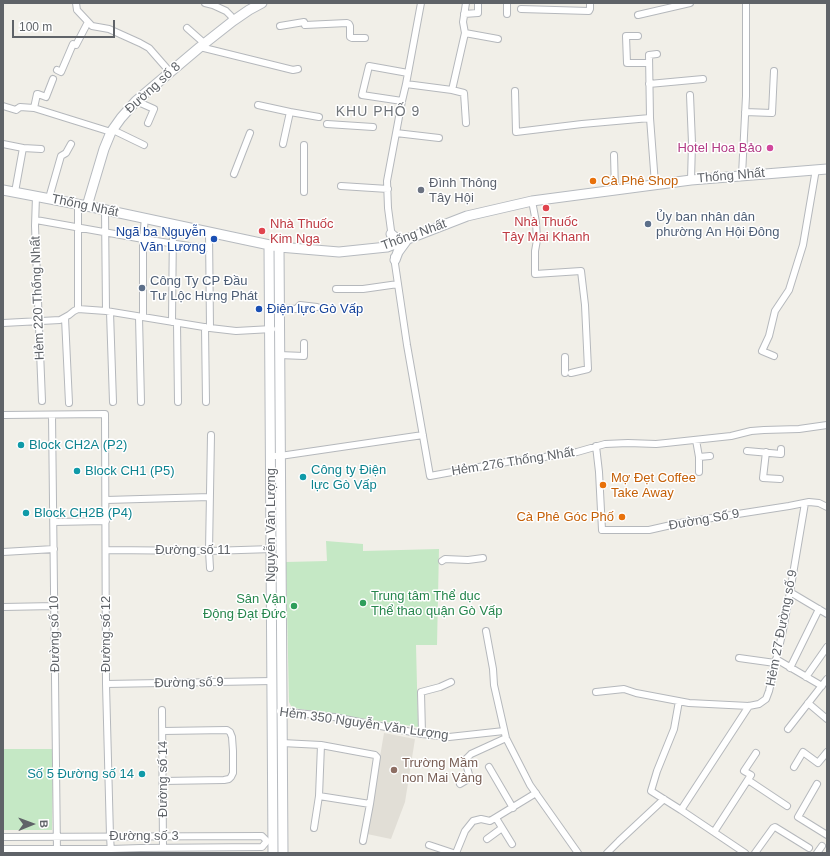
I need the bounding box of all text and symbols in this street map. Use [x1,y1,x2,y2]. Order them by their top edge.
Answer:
scale bar [14,12,117,38]
text: 100 m [19,20,52,34]
street label: Đường số 8 [122,59,184,117]
district label: KHU PHỐ 9 [336,104,420,120]
place label: Hotel Hoa Bảo [677,140,762,156]
marker: Hotel Hoa Bảo [765,143,775,153]
street label: Thống Nhất [696,165,766,187]
place label: Cà Phê Shop [601,173,678,189]
place label: Đình Thông Tây Hội [429,175,497,206]
marker: Cà Phê Shop [588,176,598,186]
marker: Đình Thông Tây Hội [416,185,426,195]
street label: Thống Nhất [50,191,120,221]
marker: Nhà Thuốc Tây Mai Khanh [541,203,551,213]
place label: Ủy ban nhân dân phường An Hội Đông [656,209,779,240]
place label: Nhà Thuốc Tây Mai Khanh [502,214,590,245]
place label: Nhà Thuốc Kim Nga [270,216,334,247]
street label: Thống Nhất [379,216,449,254]
marker: Ủy ban nhân dân phường An Hội Đông [643,219,653,229]
place label: Ngã ba Nguyễn Văn Lương [116,224,206,255]
marker: Nhà Thuốc Kim Nga [257,226,267,236]
marker: Ngã ba Nguyễn Văn Lương [209,234,219,244]
street label: Hẻm 220 Thống Nhất [28,236,48,360]
place label: Công Ty CP Đầu Tư Lộc Hưng Phát [150,273,258,304]
marker: Công Ty CP Đầu Tư Lộc Hưng Phát [137,283,147,293]
place label: Điện lực Gò Vấp [267,301,363,317]
marker: Điện lực Gò Vấp [254,304,264,314]
place label: Block CH2A (P2) [29,437,127,453]
marker: Block CH2A (P2) [16,440,26,450]
street label: Hẻm 276 Thống Nhất [450,445,576,479]
place label: Công ty Điện lực Gò Vấp [311,462,386,493]
place label: Block CH1 (P5) [85,463,175,479]
marker: Block CH1 (P5) [72,466,82,476]
street label: Nguyễn Văn Lượng [263,468,279,582]
place label: Mợ Đẹt Coffee Take Away [611,470,696,501]
marker: Công ty Điện lực Gò Vấp [298,472,308,482]
marker: Mợ Đẹt Coffee Take Away [598,480,608,490]
place label: Block CH2B (P4) [34,505,132,521]
street label: Đường Số 9 [667,506,741,534]
marker: Block CH2B (P4) [21,508,31,518]
place label: Cà Phê Góc Phố [516,509,614,525]
marker: Cà Phê Góc Phố [617,512,627,522]
street label: Đường số 11 [155,542,231,558]
street label: Hẻm 27 Đường số 9 [763,568,801,688]
place label: Trung tâm Thể dục Thể thao quận Gò Vấp [371,588,503,619]
place label: Sân Vận Động Đạt Đức [203,591,286,622]
street label: Đường số 10 [47,596,63,672]
street label: Đường số 12 [98,596,114,672]
marker: Trung tâm Thể dục Thể thao quận Gò Vấp [358,598,368,608]
marker: Sân Vận Động Đạt Đức [289,601,299,611]
street label: Đường số 9 [154,675,224,691]
street label: Hẻm 350 Nguyễn Văn Lượng [279,704,449,744]
street label: Đường số 14 [155,741,171,817]
place label: Trường Mầm non Mai Vàng [402,755,482,786]
marker: Trường Mầm non Mai Vàng [389,765,399,775]
place label: Số 5 Đường số 14 [27,766,134,782]
marker: Số 5 Đường số 14 [137,769,147,779]
north arrow [12,804,52,844]
text: B [38,820,50,828]
street label: Đường số 3 [109,828,179,844]

